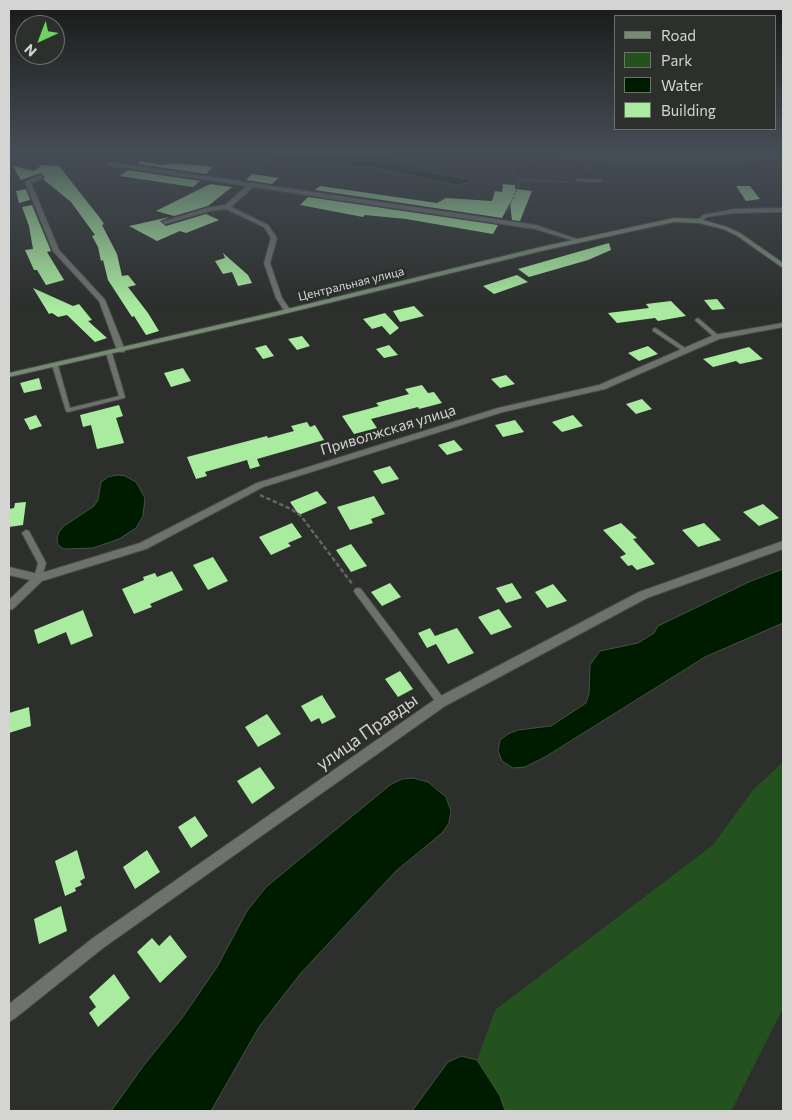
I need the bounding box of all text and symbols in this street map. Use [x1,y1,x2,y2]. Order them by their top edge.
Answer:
north arrow [15,15,65,65]
legend [614,15,777,130]
text: Road [661,26,696,44]
text: N [20,41,40,60]
text: Park [661,51,692,69]
text: Water [661,76,703,94]
text: Building [661,101,716,119]
street label: Центральная улица [296,264,406,304]
street label: Приволжская улица [318,401,458,459]
street label: улица Правды [312,689,422,775]

